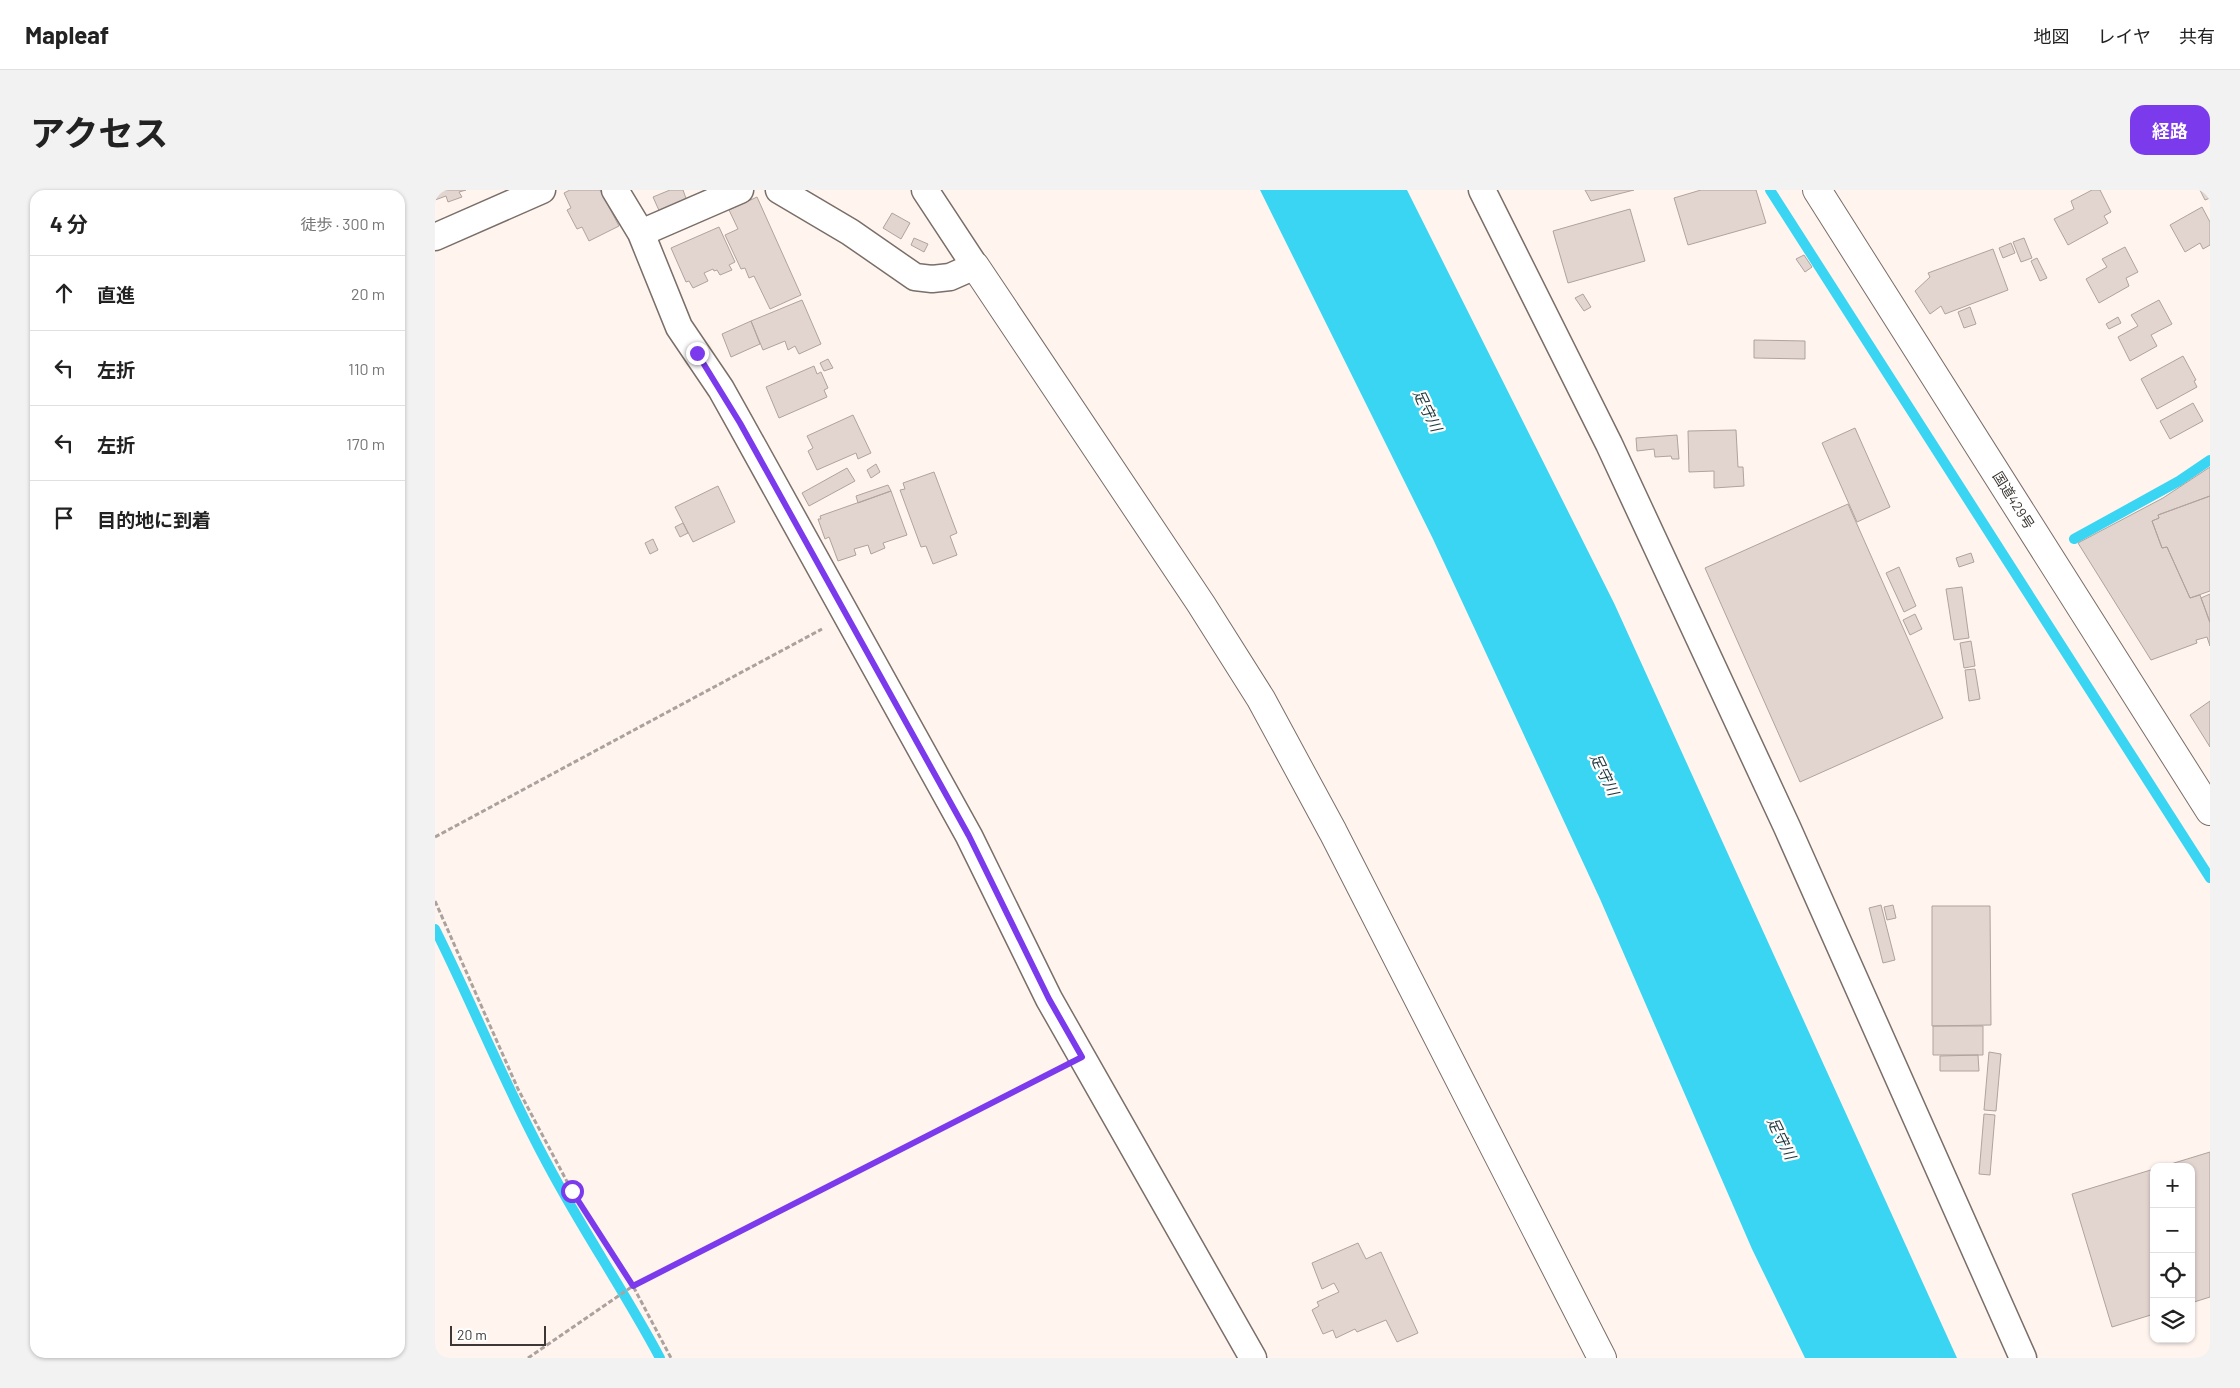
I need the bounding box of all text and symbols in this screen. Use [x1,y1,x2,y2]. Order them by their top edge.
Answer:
text: Mapleaf [25,20,109,49]
text: 地図 [2034,25,2070,47]
text: レイヤ [2098,25,2151,47]
text: 共有 [2179,25,2215,47]
button: 経路 [2130,105,2210,155]
text: アクセス [30,111,168,153]
text: 4 分 [50,211,88,236]
text: 徒歩 · 300 m [300,214,385,233]
icon: ahead [50,279,78,307]
text: 直進 [97,283,135,306]
text: 20 m [351,284,385,303]
route end [686,342,709,365]
icon: left [50,354,78,382]
text: 左折 [97,358,135,381]
text: 110 m [348,359,385,378]
water label: 足守川 [1410,386,1447,436]
icon: left [50,429,78,457]
text: 左折 [97,433,135,456]
text: 170 m [346,434,385,453]
street label: 国道429号 [1990,468,2038,532]
icon: arrive [50,504,78,532]
text: 目的地に到着 [97,508,211,531]
water label: 足守川 [1587,750,1624,800]
water label: 足守川 [1764,1114,1801,1164]
map controls [2150,1163,2195,1343]
button: + [2150,1163,2195,1208]
route start [561,1180,584,1203]
button: − [2150,1208,2195,1253]
button: locate [2150,1253,2195,1298]
button: layers [2150,1298,2195,1343]
scale bar [450,1323,546,1346]
text: 20 m [457,1326,487,1343]

